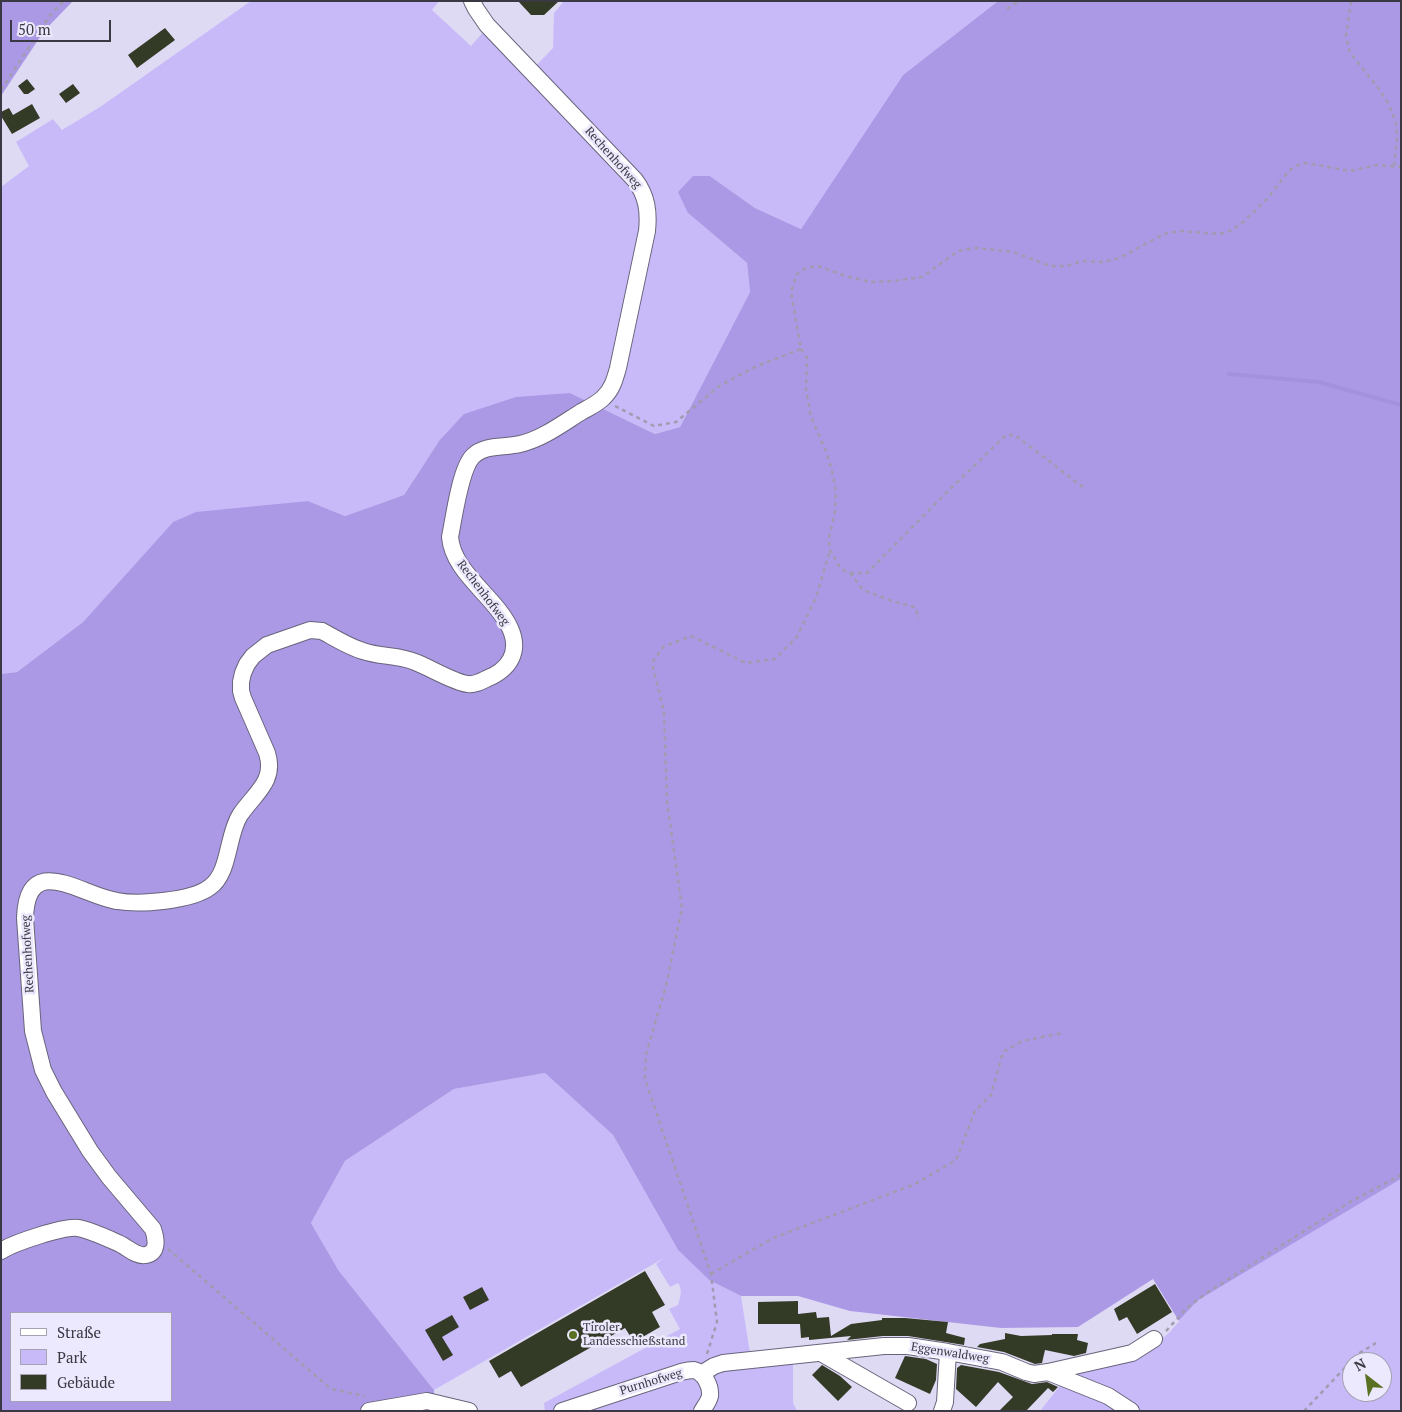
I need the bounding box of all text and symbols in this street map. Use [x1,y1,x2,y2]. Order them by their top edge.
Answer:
scale bar [12,10,114,42]
text: 50 m [18,19,51,39]
street label: Rechenhofweg [582,124,644,192]
street label: Rechenhofweg [454,558,512,628]
street label: Rechenhofweg [19,915,37,993]
legend [10,1312,172,1402]
place label: Tiroler Landesschießstand [583,1321,685,1349]
text: Straße [57,1322,101,1342]
marker: Tiroler Landesschießstand [567,1329,579,1341]
street label: Eggenwaldweg [910,1340,990,1366]
text: Park [57,1347,87,1367]
north arrow [1342,1352,1392,1402]
text: N [1350,1354,1369,1375]
street label: Purnhofweg [618,1366,684,1398]
text: Gebäude [57,1372,115,1392]

